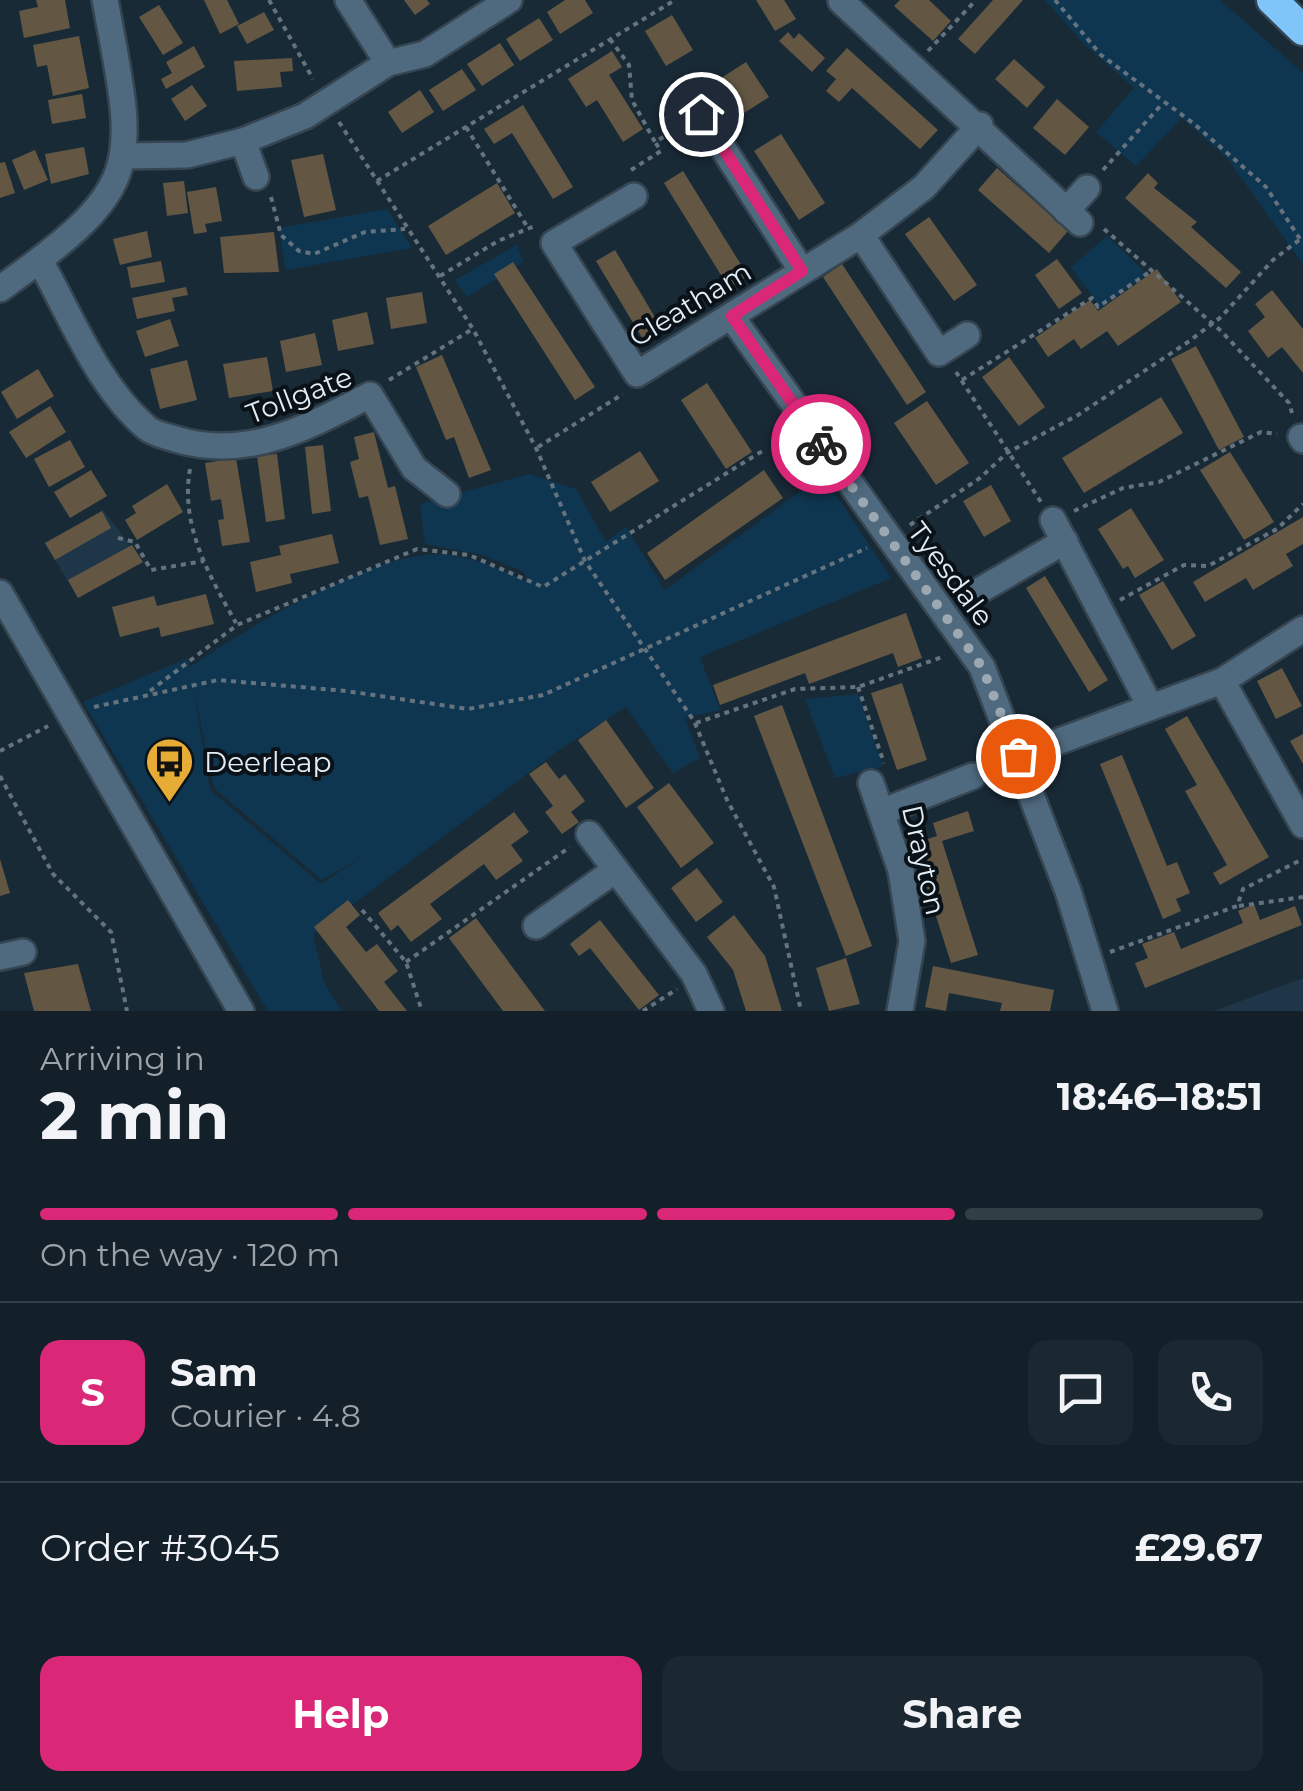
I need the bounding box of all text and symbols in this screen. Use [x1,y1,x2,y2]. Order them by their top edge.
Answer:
pin [659,72,744,157]
icon: home [674,87,729,142]
street label: Cleatham [623,254,757,354]
street label: Tollgate [241,359,357,431]
courier [771,394,871,494]
icon: bike [794,417,849,472]
street label: Tyesdale [901,515,1001,633]
pin [976,714,1061,799]
icon: bag [991,729,1046,784]
bus stop icon: Deerleap [143,736,195,804]
place label: Deerleap [204,745,332,779]
street label: Drayton [895,802,953,918]
text: Arriving in [40,1039,205,1078]
text: 18:46–18:51 [1057,1073,1263,1120]
text: 2 min [40,1076,229,1155]
text: On the way · 120 m [40,1235,340,1274]
button: chat [1028,1340,1133,1445]
button: phone [1158,1340,1263,1445]
text: Sam [170,1349,258,1396]
text: S [80,1369,105,1416]
text: Courier · 4.8 [170,1396,361,1435]
text: Order #3045 [40,1524,280,1571]
text: £29.67 [1135,1524,1263,1571]
button: Help [40,1656,642,1771]
button: Share [662,1656,1263,1771]

